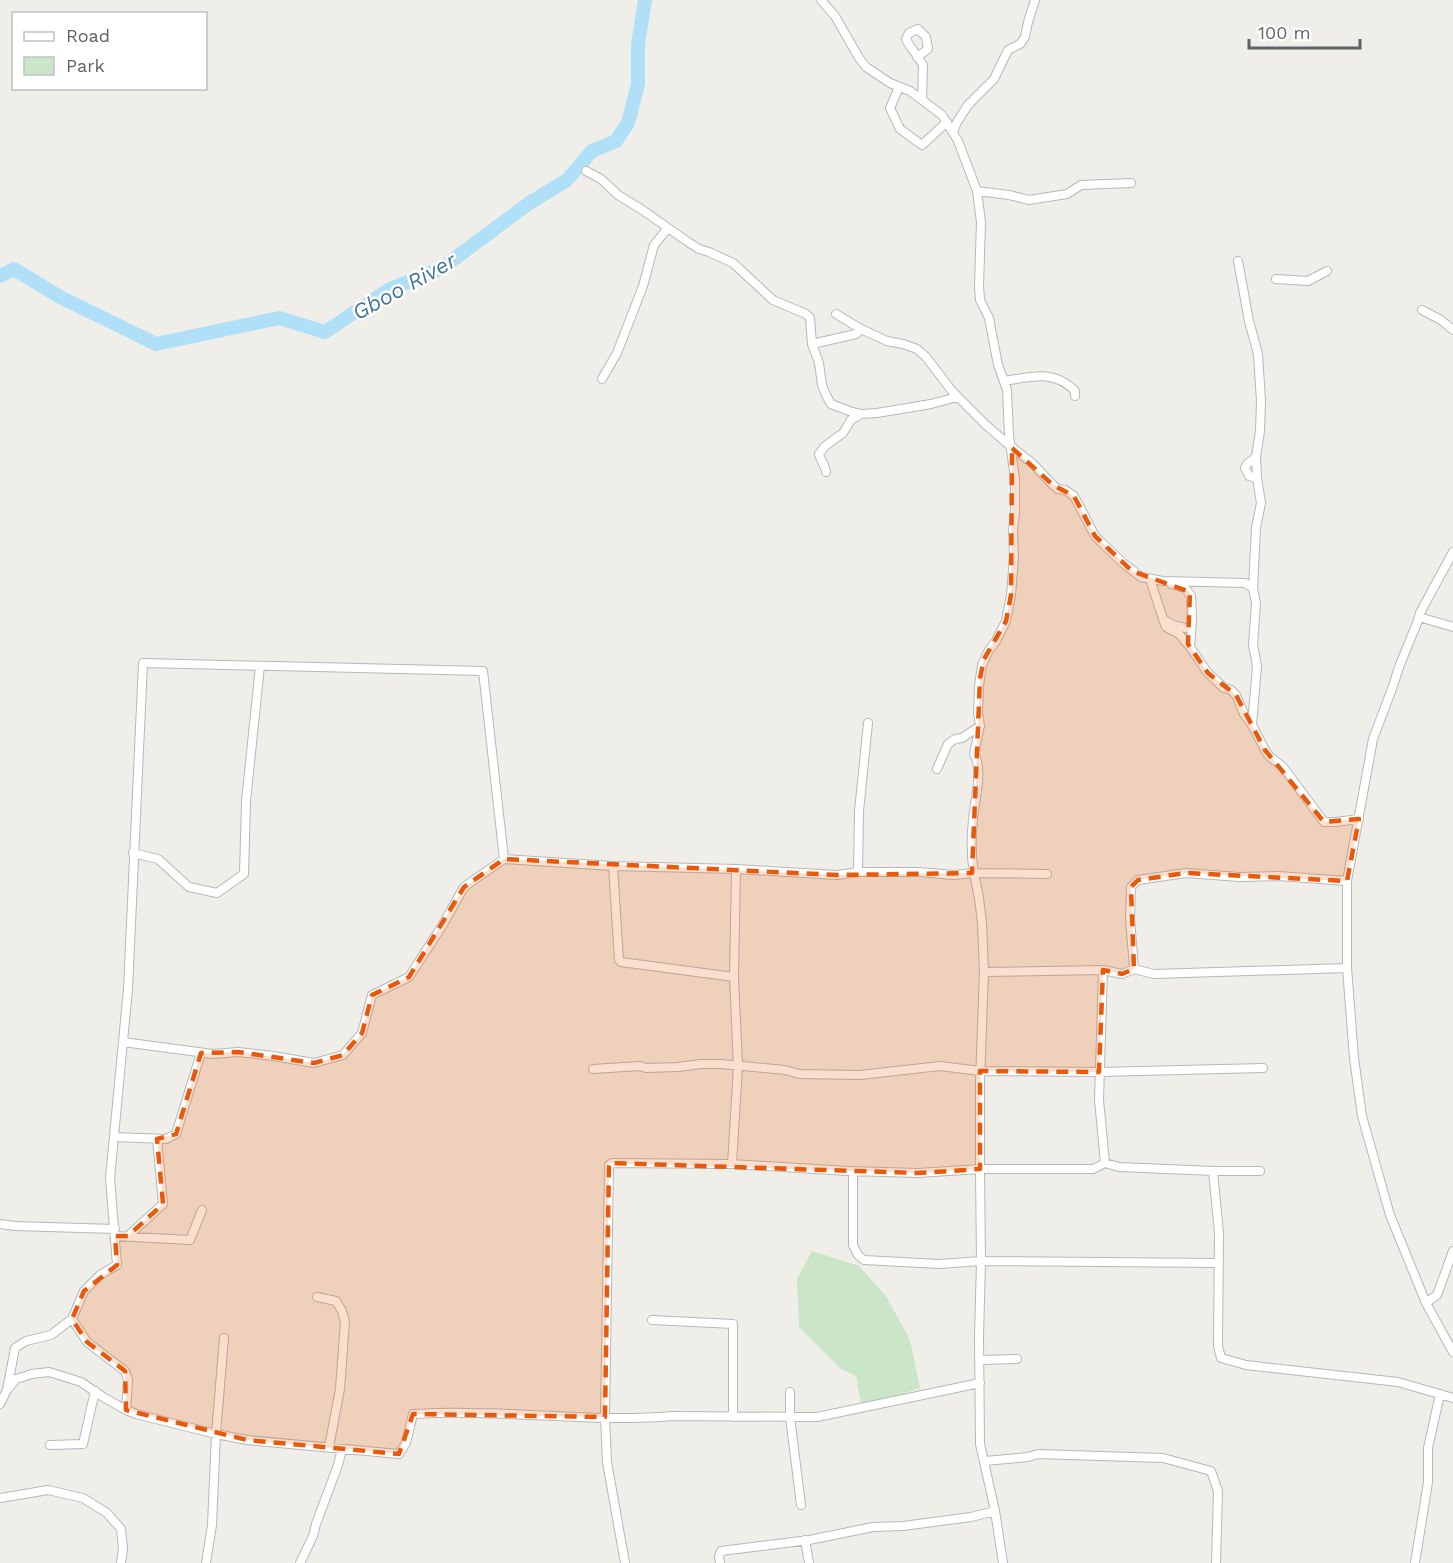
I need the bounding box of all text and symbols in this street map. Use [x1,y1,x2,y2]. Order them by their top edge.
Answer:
legend [12,12,207,90]
scale bar [1249,12,1360,50]
text: 100 m [1258,22,1311,43]
text: Road [66,25,110,46]
text: Park [66,55,105,76]
water label: Gboo River [348,247,462,325]

